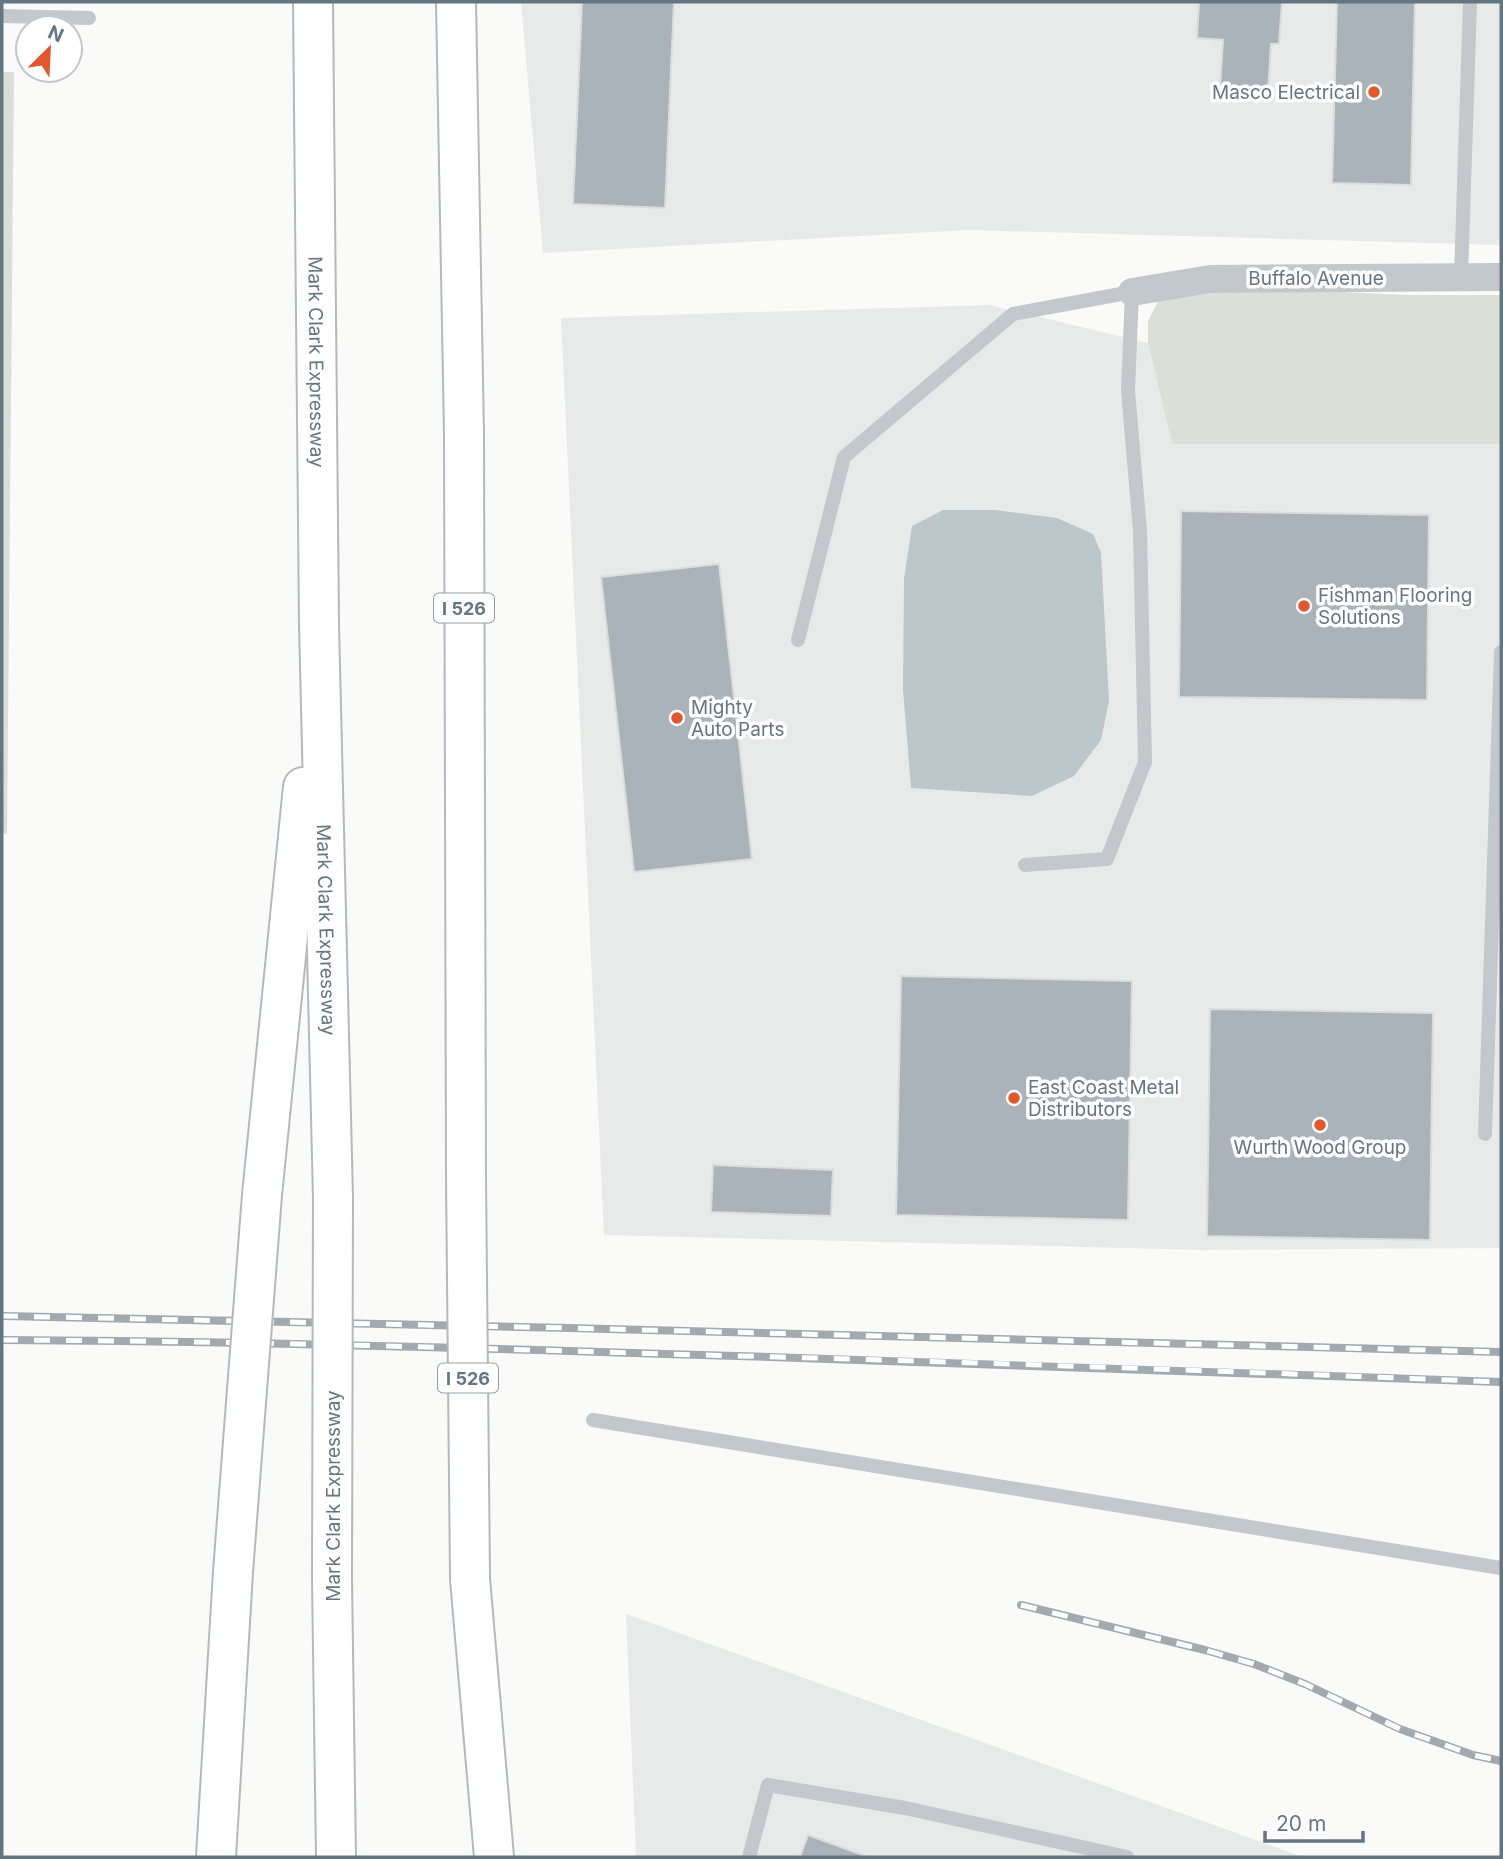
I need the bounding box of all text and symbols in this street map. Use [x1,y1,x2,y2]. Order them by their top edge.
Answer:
north arrow [14,14,84,84]
text: N [44,20,67,47]
place label: Masco Electrical [1212,81,1360,104]
marker: Masco Electrical [1366,84,1382,100]
street label: Mark Clark Expressway [304,256,329,468]
street label: Buffalo Avenue [1248,267,1384,290]
place label: Fishman Flooring Solutions [1318,584,1473,629]
road number: I 526 [434,594,494,622]
marker: Fishman Flooring Solutions [1296,598,1312,614]
place label: Mighty Auto Parts [691,696,784,741]
marker: Mighty Auto Parts [669,710,685,726]
street label: Mark Clark Expressway [312,824,341,1036]
place label: East Coast Metal Distributors [1028,1076,1179,1121]
marker: East Coast Metal Distributors [1006,1090,1022,1106]
marker: Wurth Wood Group [1312,1117,1328,1133]
place label: Wurth Wood Group [1234,1136,1407,1159]
road number: I 526 [438,1364,498,1392]
street label: Mark Clark Expressway [322,1390,345,1602]
scale bar [1265,1800,1363,1844]
text: 20 m [1276,1811,1326,1836]

